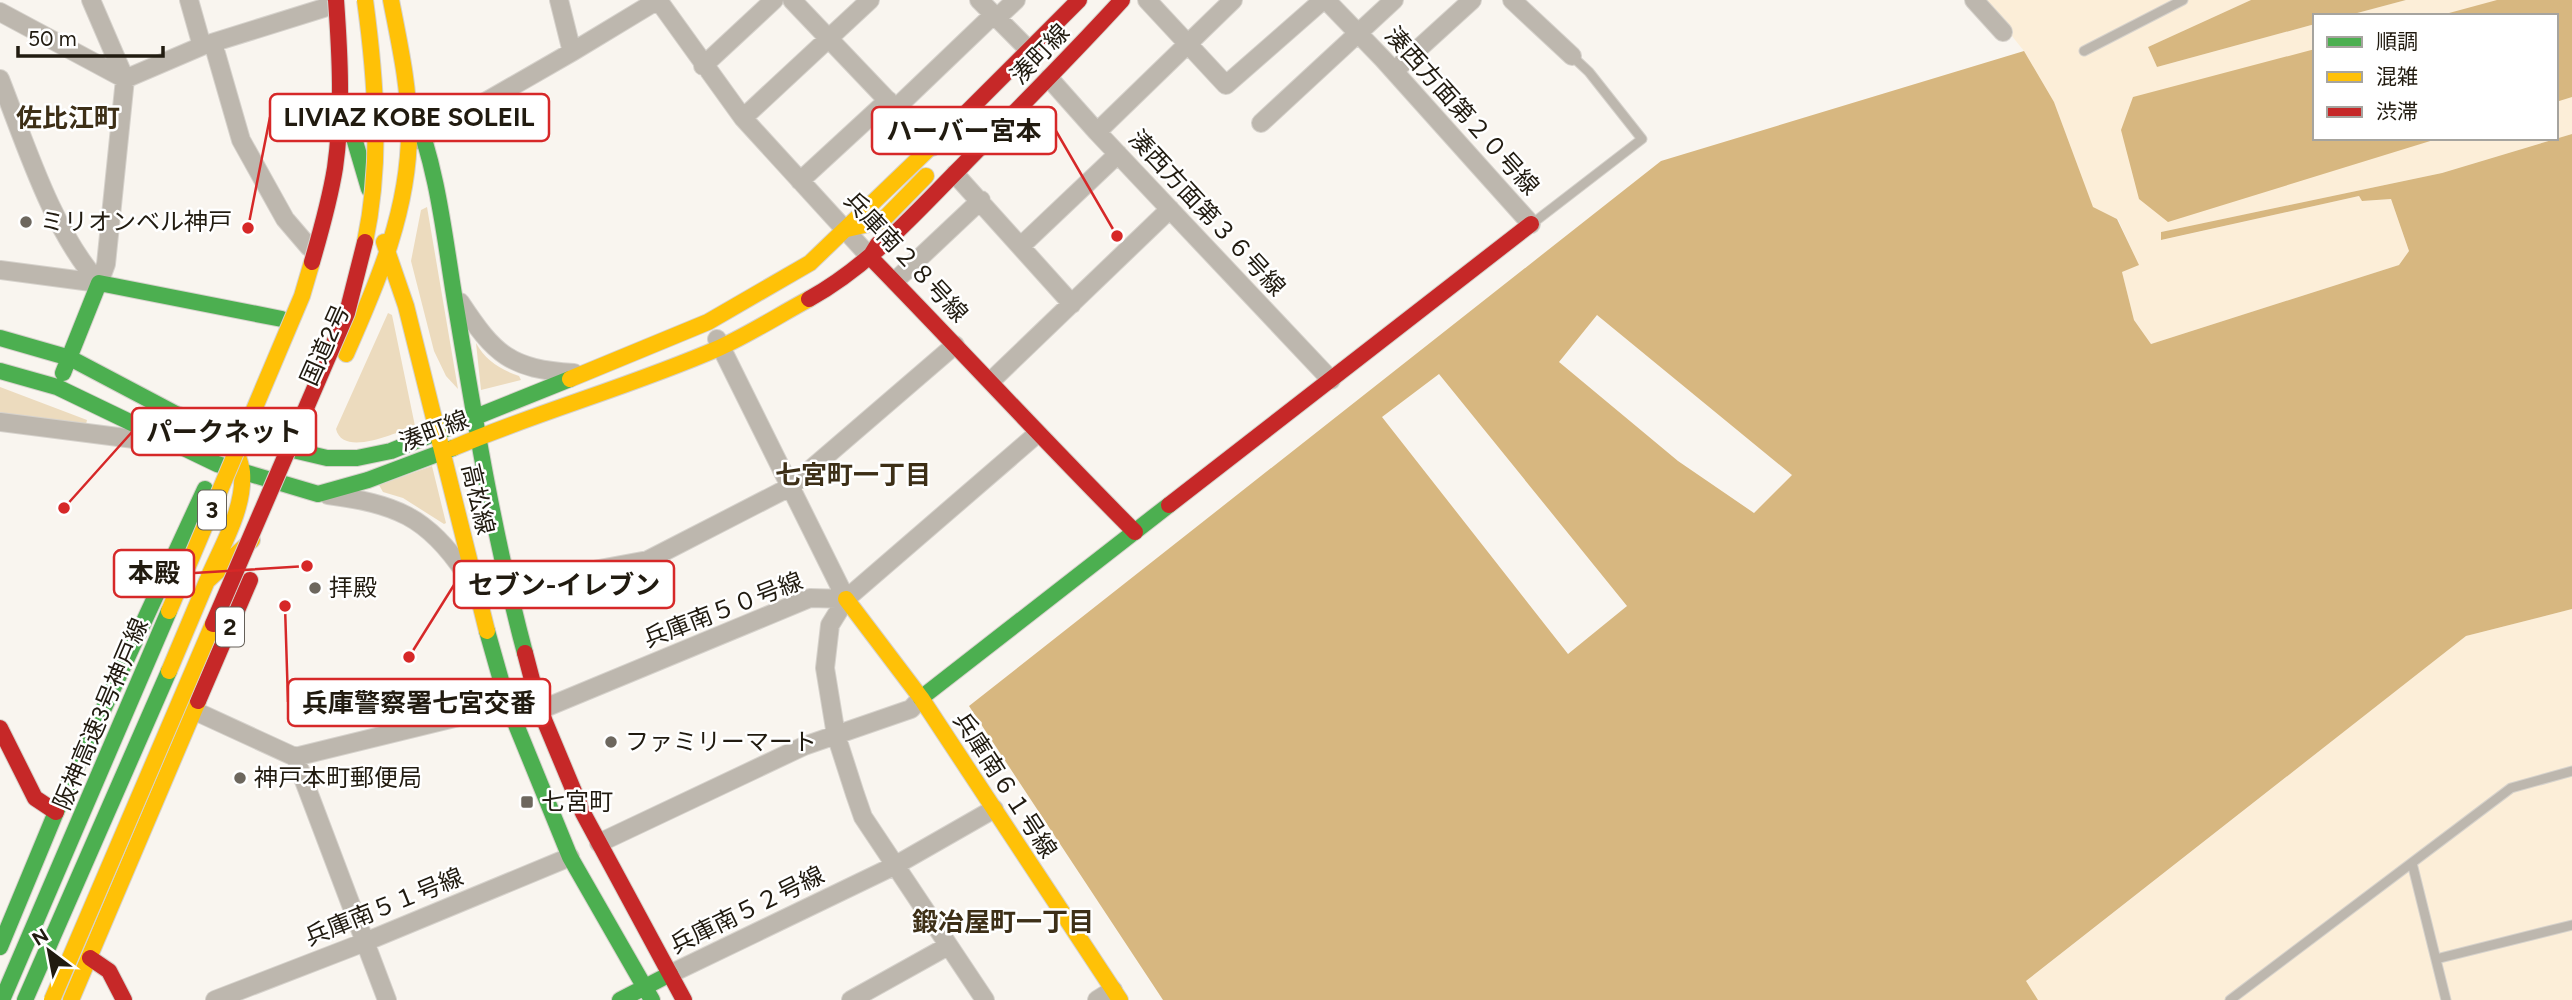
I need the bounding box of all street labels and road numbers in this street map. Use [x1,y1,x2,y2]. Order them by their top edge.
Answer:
street label: 湊町線 [1004,18,1075,90]
street label: 湊西方面第２０号線 [1379,21,1545,201]
street label: 湊西方面第３６号線 [1123,124,1292,302]
street label: 兵庫南２８号線 [838,185,974,328]
street label: 国道2号 [294,300,355,390]
street label: 湊町線 [395,404,473,457]
street label: 高松線 [456,461,501,537]
road number: 3 [198,490,226,530]
street label: 兵庫南５０号線 [639,566,806,653]
road number: 2 [216,608,244,646]
street label: 阪神高速3号神戸線 [47,614,154,814]
street label: 兵庫南６１号線 [948,706,1063,863]
street label: 兵庫南５２号線 [665,860,829,959]
street label: 兵庫南５１号線 [300,862,467,951]

